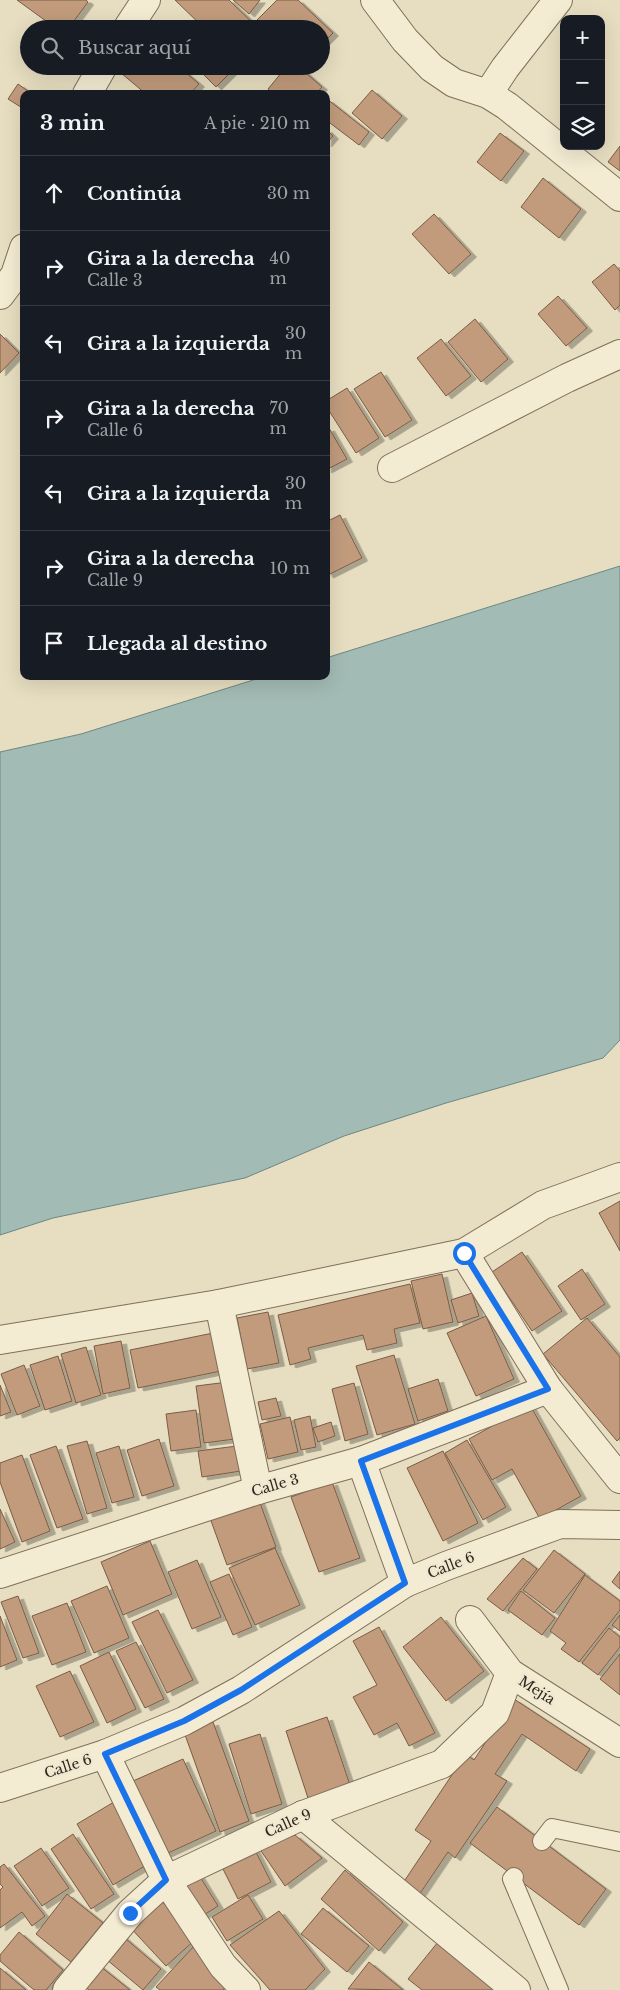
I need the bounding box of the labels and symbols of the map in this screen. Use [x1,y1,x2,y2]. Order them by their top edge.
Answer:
route start [453,1242,476,1265]
street label: Calle 3 [249,1470,301,1500]
street label: Calle 6 [425,1548,477,1582]
street label: Mejía [515,1672,559,1708]
street label: Calle 6 [42,1750,94,1782]
street label: Calle 9 [262,1805,314,1841]
route end [119,1902,142,1925]

